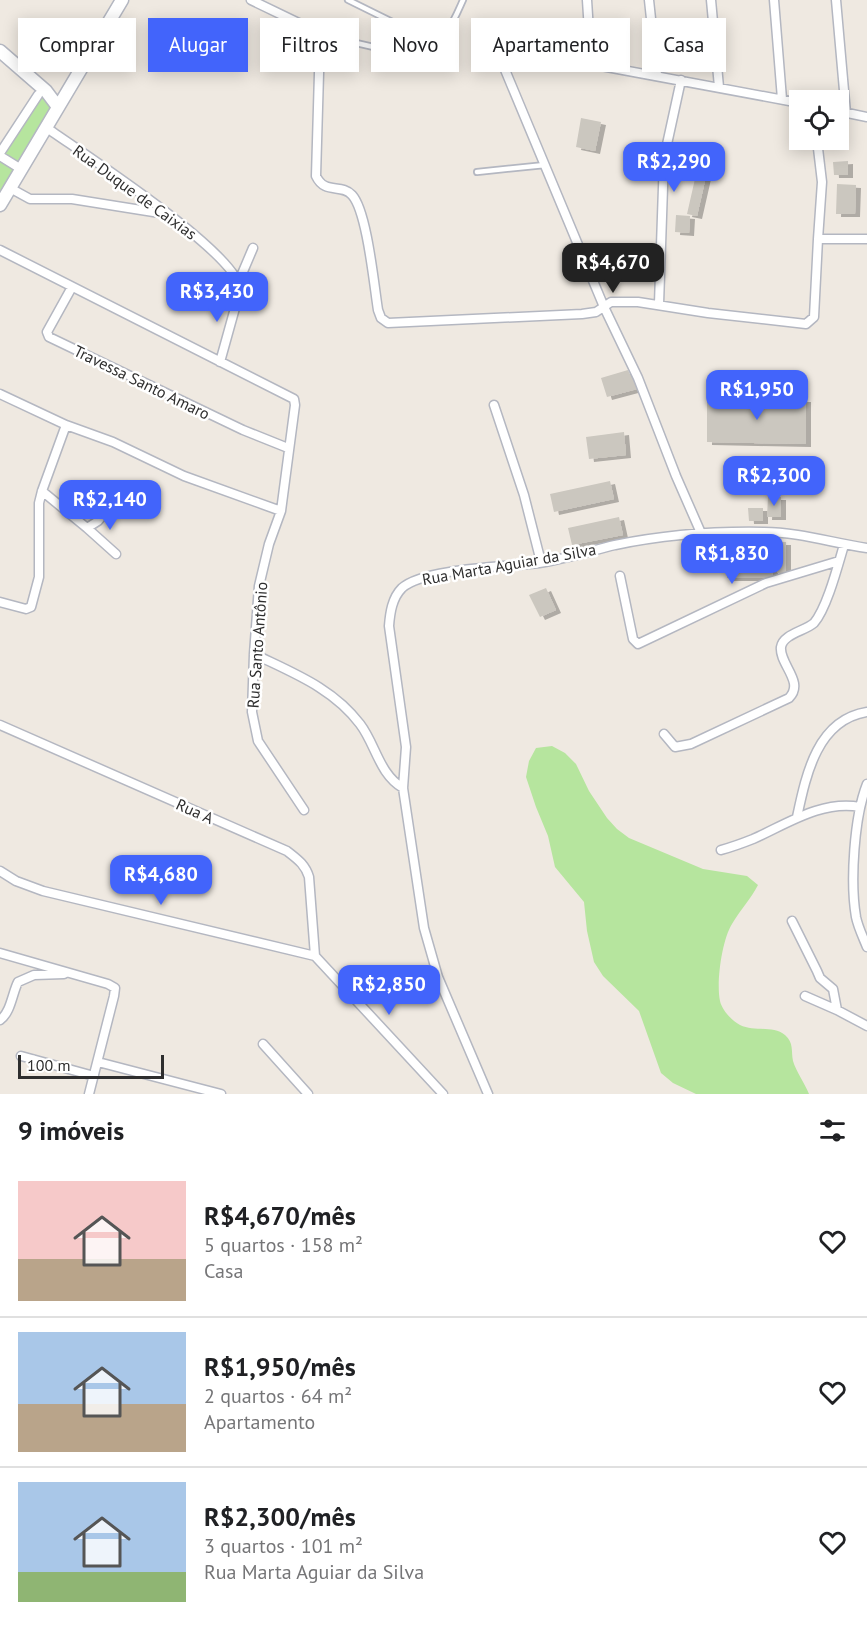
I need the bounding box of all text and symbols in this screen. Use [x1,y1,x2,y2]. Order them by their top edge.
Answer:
chip: Comprar [18,18,136,72]
chip: Alugar [148,18,248,72]
chip: Filtros [260,18,359,72]
chip: Novo [371,18,459,72]
chip: Apartamento [471,18,630,72]
chip: Casa [642,18,726,72]
map controls [789,90,849,150]
button: locate [789,90,849,150]
street label: Rua Duque de Caixias [69,140,201,244]
pin: R$2,290 [619,142,729,193]
text: R$2,290 [637,148,711,174]
pin: R$4,670 [558,243,668,294]
text: R$4,670 [576,249,650,275]
pin: R$3,430 [162,272,272,323]
text: R$3,430 [180,278,254,304]
street label: Travessa Santo Amaro [71,340,213,424]
pin: R$1,950 [702,370,812,421]
text: R$1,950 [720,376,794,402]
pin: R$2,300 [719,456,829,507]
text: R$2,300 [737,462,811,488]
pin: R$2,140 [55,480,165,531]
text: R$2,140 [73,486,147,512]
pin: R$1,830 [677,534,787,585]
street label: Rua Marta Aguiar da Silva [421,539,597,589]
text: R$1,830 [695,540,769,566]
street label: Rua Santo Antônio [243,581,271,709]
street label: Rua A [173,794,217,828]
pin: R$4,680 [106,855,216,906]
text: R$4,680 [124,861,198,887]
pin: R$2,850 [334,965,444,1016]
text: R$2,850 [352,971,426,997]
scale bar [18,1052,164,1080]
text: 100 m [27,1055,70,1075]
text: 9 imóveis [18,1114,124,1147]
icon: filters [816,1114,849,1147]
text: R$4,670/mês [204,1199,356,1232]
icon: home [66,1205,138,1277]
icon: heart [816,1225,849,1258]
text: 5 quartos · 158 m² [204,1232,363,1258]
text: Casa [204,1258,243,1284]
text: R$1,950/mês [204,1350,356,1383]
icon: home [66,1356,138,1428]
icon: heart [816,1376,849,1409]
text: 2 quartos · 64 m² [204,1383,352,1409]
text: Apartamento [204,1409,315,1435]
text: R$2,300/mês [204,1500,356,1533]
icon: home [66,1506,138,1578]
icon: heart [816,1526,849,1559]
text: 3 quartos · 101 m² [204,1533,363,1559]
text: Rua Marta Aguiar da Silva [204,1559,424,1585]

